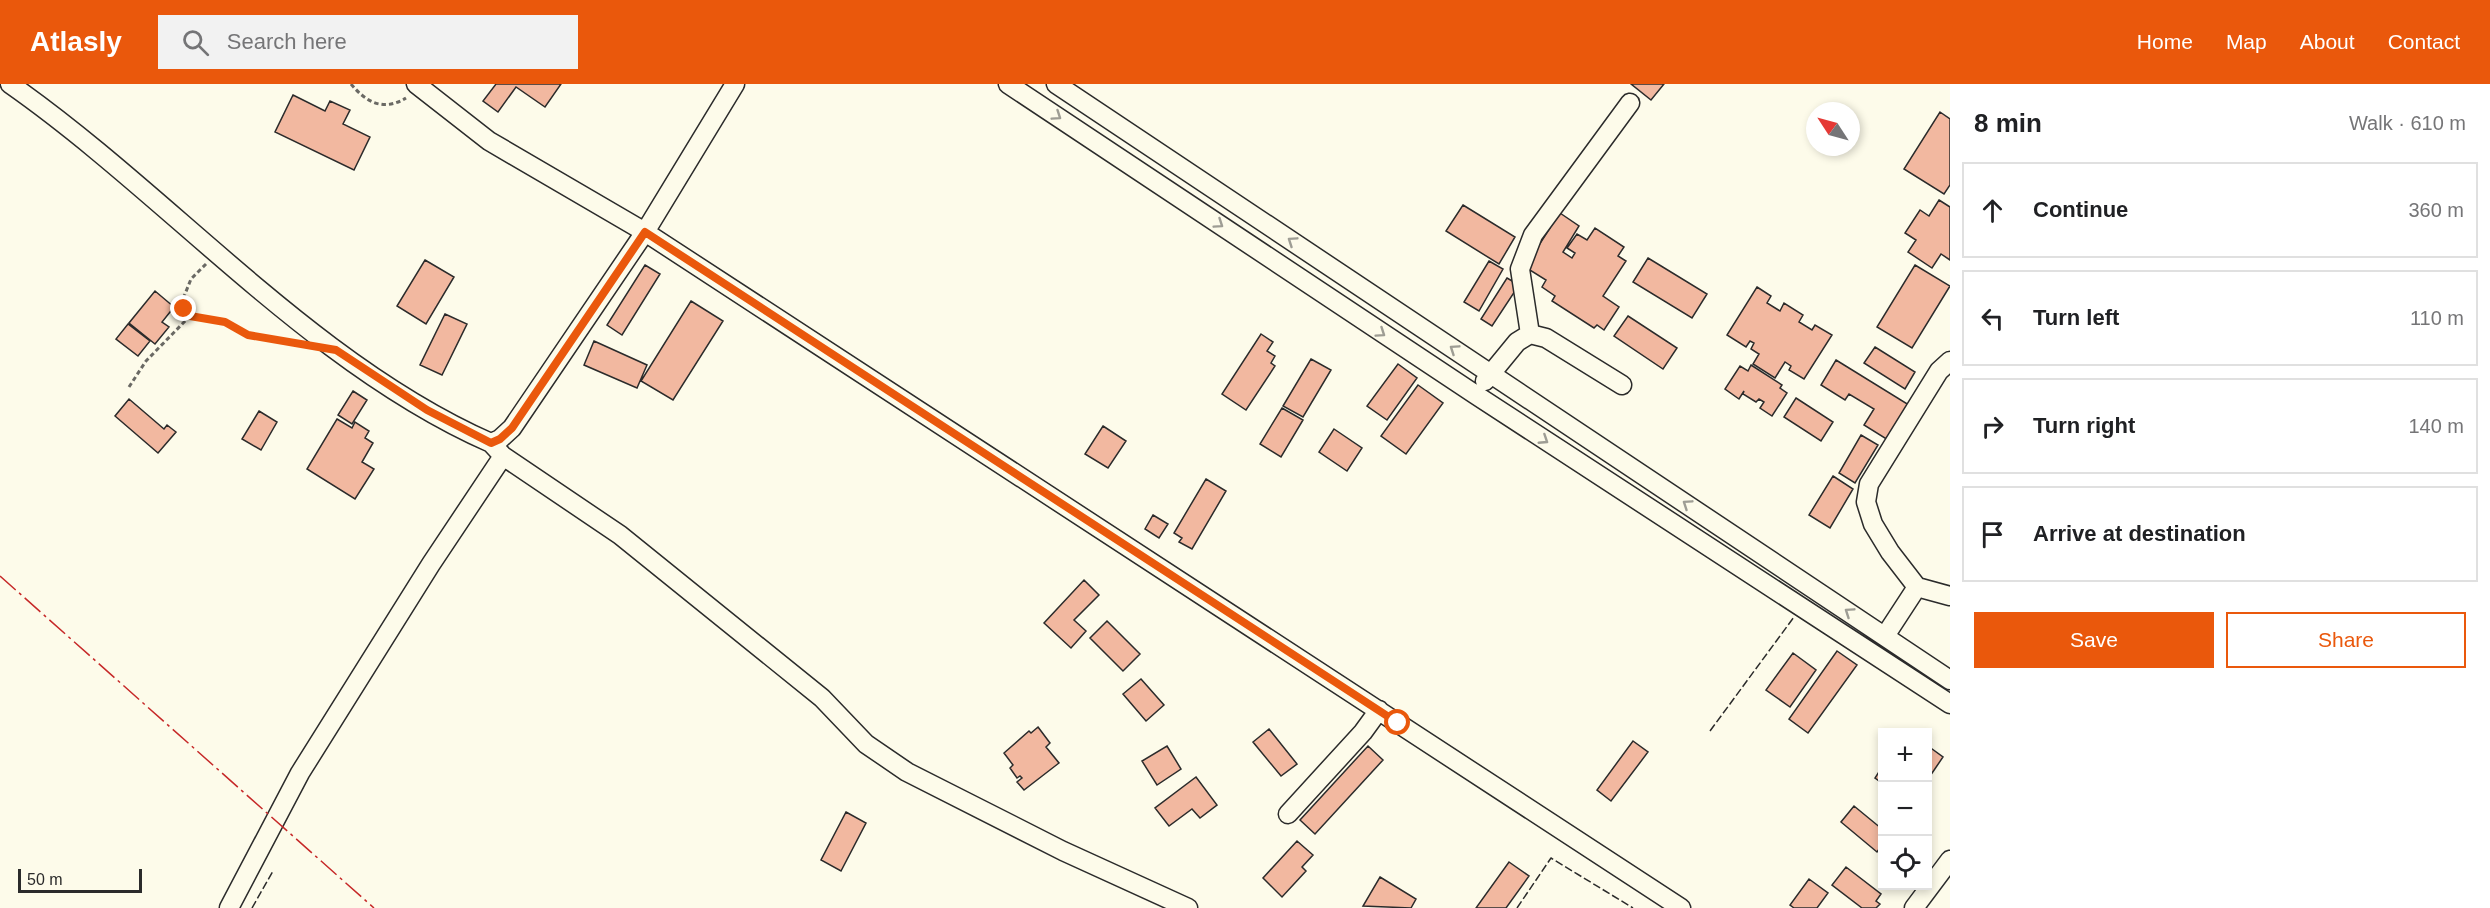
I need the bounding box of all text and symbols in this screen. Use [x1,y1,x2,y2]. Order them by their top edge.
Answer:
search box [158,15,578,69]
text: Atlasly [30,26,122,57]
icon: search [179,26,212,59]
text: Search here [227,29,347,54]
text: Home [2137,30,2193,53]
text: Map [2226,30,2267,53]
text: About [2300,30,2355,53]
text: Contact [2388,30,2460,53]
north arrow [1806,102,1860,156]
text: 8 min [1974,108,2042,138]
one-way arrow [1051,109,1061,121]
text: Walk · 610 m [2349,112,2466,134]
icon: ahead [1976,194,2009,227]
text: Continue [2033,197,2128,222]
text: 360 m [2408,199,2464,221]
one-way arrow [1213,217,1223,229]
one-way arrow [1288,237,1299,248]
route end [170,295,196,321]
icon: left [1976,302,2009,335]
text: Turn left [2033,305,2119,330]
text: 110 m [2410,307,2464,329]
one-way arrow [1375,325,1386,336]
one-way arrow [1450,345,1461,356]
icon: right [1976,410,2009,443]
text: Turn right [2033,413,2135,438]
text: 140 m [2408,415,2464,437]
one-way arrow [1537,433,1548,444]
one-way arrow [1682,500,1693,511]
icon: arrive [1976,518,2009,551]
text: Arrive at destination [2033,521,2246,546]
one-way arrow [1845,608,1856,619]
button: Save [1974,612,2214,668]
button: Share [2226,612,2466,668]
route start [1384,709,1410,735]
map controls [1878,728,1932,890]
button: + [1878,728,1932,782]
button: − [1878,782,1932,836]
button: locate [1878,836,1932,890]
scale bar [18,866,142,894]
text: 50 m [27,871,63,888]

